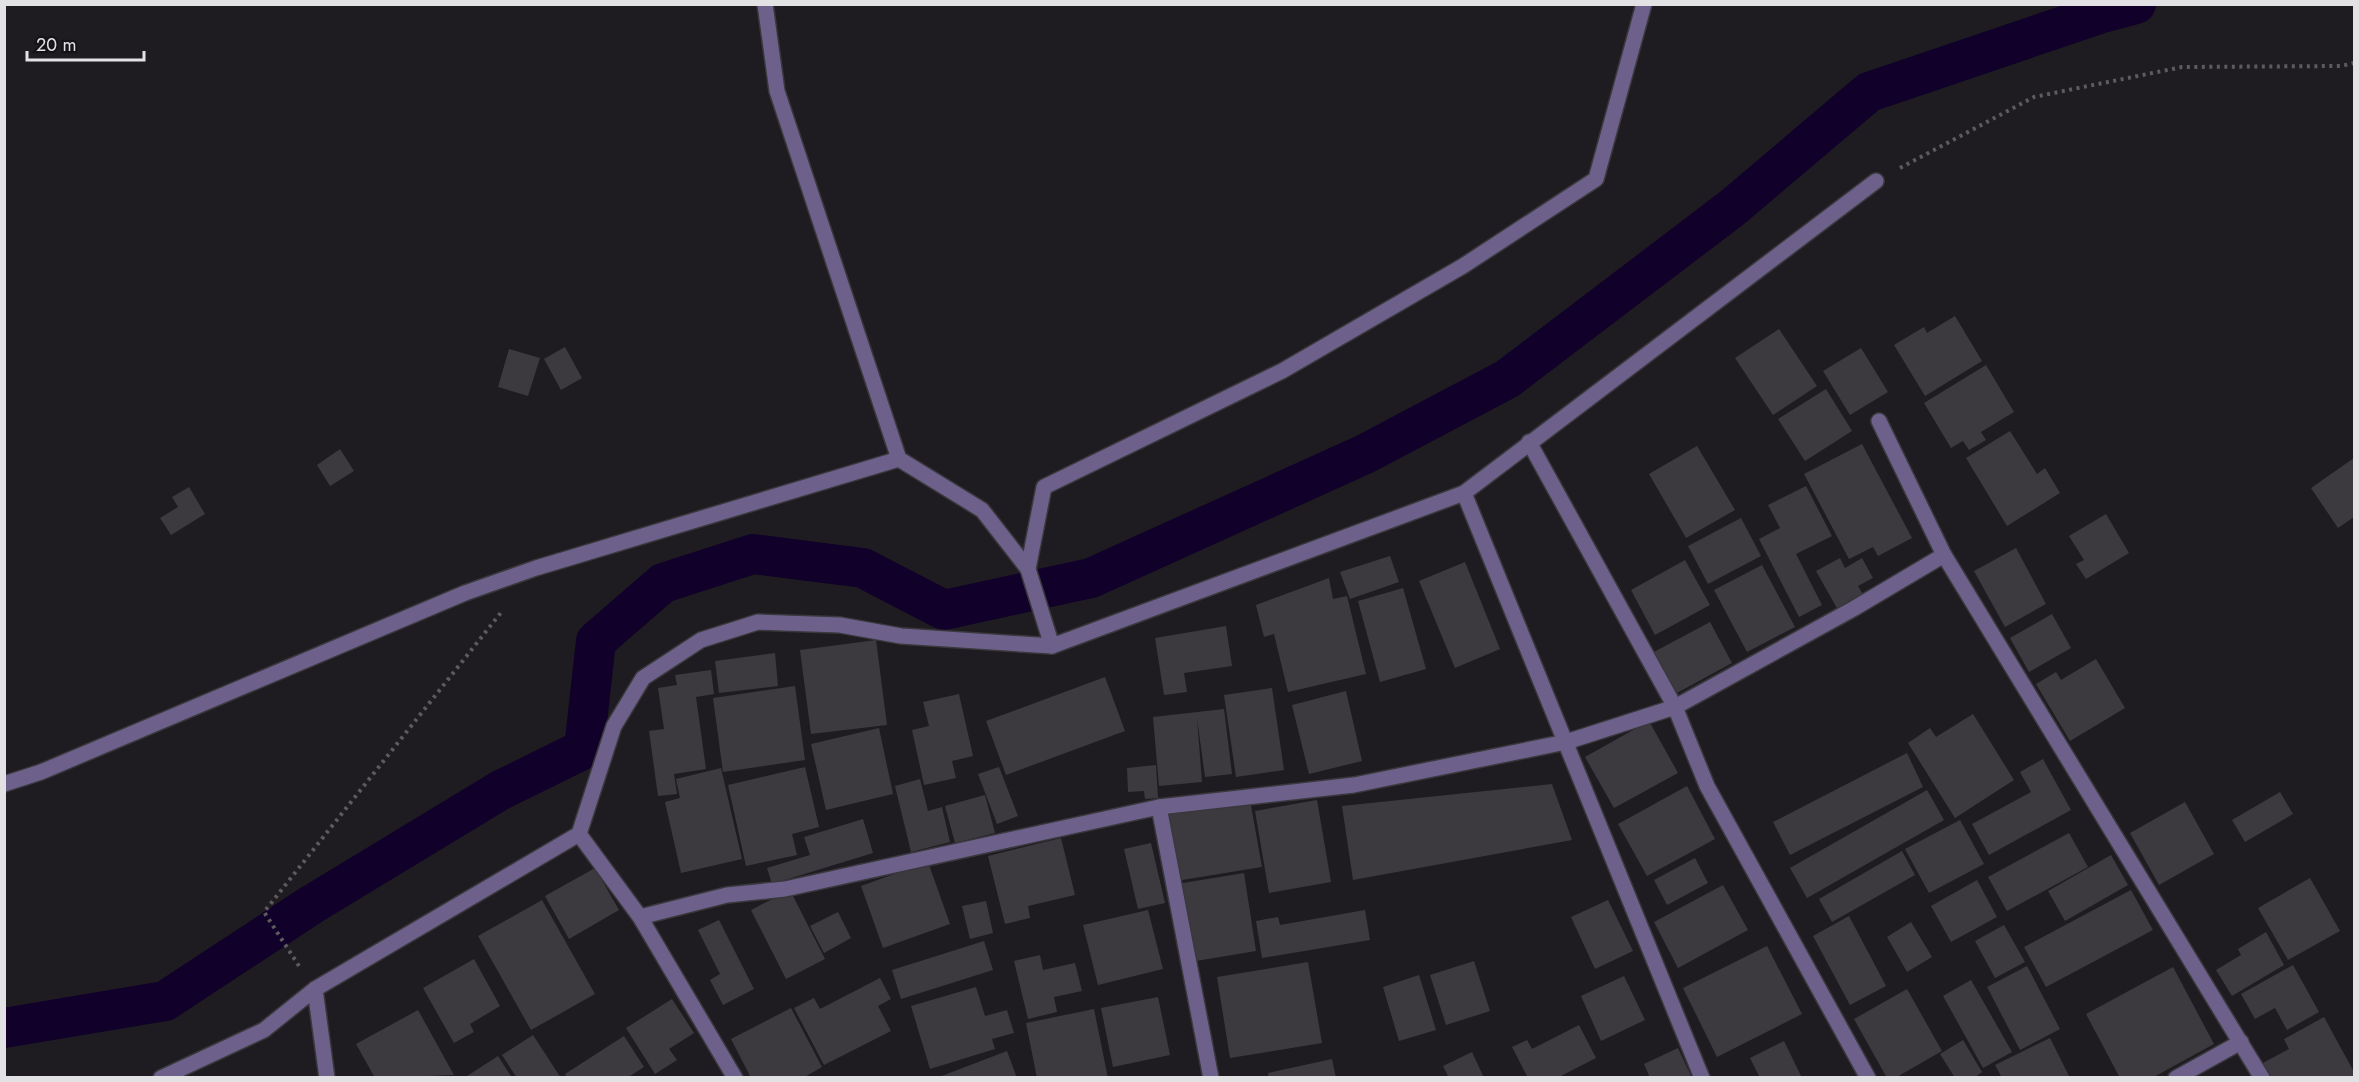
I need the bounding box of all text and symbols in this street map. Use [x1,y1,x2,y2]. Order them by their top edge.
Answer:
scale bar [27,24,144,62]
text: 20 m [36,32,76,58]

